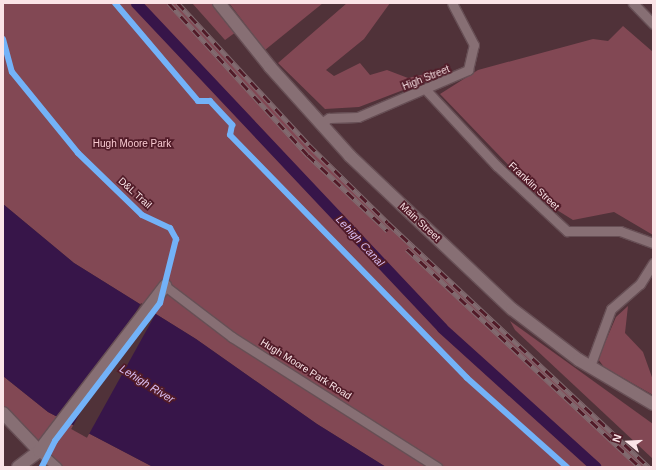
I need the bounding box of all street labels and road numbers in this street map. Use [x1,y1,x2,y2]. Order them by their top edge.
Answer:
street label: High Street [401,63,451,93]
street label: Franklin Street [506,159,562,213]
street label: D&L Trail [116,175,154,211]
street label: Main Street [397,200,443,244]
street label: Hugh Moore Park Road [258,336,354,402]

